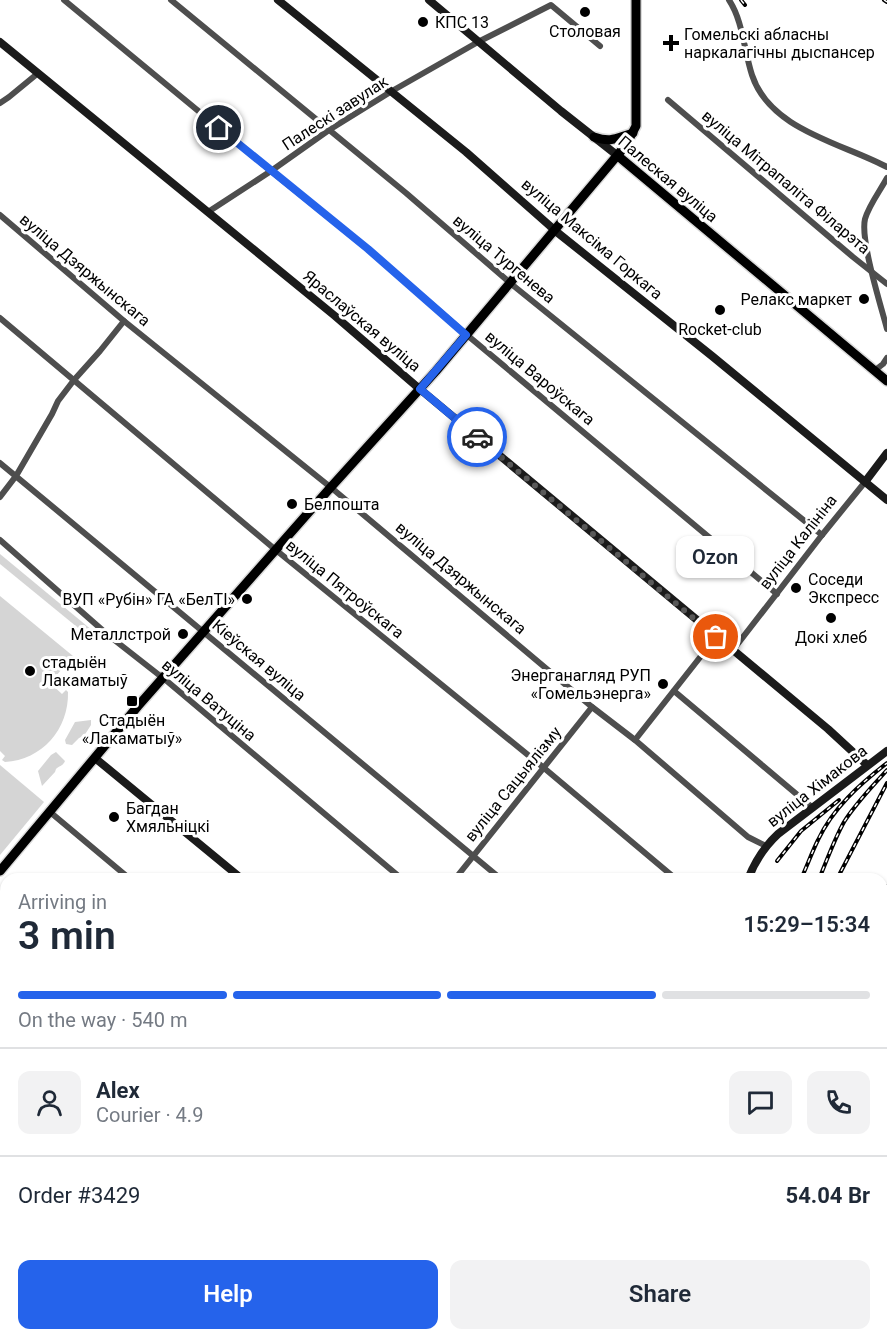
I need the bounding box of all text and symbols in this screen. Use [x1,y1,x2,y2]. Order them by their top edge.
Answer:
marker: Столовая [578,5,592,19]
place label: КПС 13 [435,13,489,32]
marker: КПС 13 [416,15,430,29]
place label: Столовая [549,22,621,41]
place label: Гомельскі абласны наркалагічны дыспансер [684,25,875,62]
marker: Гомельскі абласны наркалагічны дыспансер [662,34,680,52]
street label: Палескі завулак [278,71,392,154]
pin [193,102,244,153]
street label: вуліца Мітрапаліта Філарэта [698,106,874,258]
icon: home [202,111,235,144]
street label: Палеская вуліца [614,132,722,226]
street label: вуліца Максіма Горкага [518,175,666,303]
street label: вуліца Дзяржынскага [16,210,154,330]
street label: вуліца Тургенева [449,211,559,307]
street label: Яраслаўская вуліца [299,266,425,376]
place label: Релакс маркет [741,290,852,309]
marker: Релакс маркет [857,292,871,306]
marker: Rocket-club [713,303,727,317]
place label: Rocket-club [678,320,762,339]
street label: вуліца Вароўскага [481,327,599,429]
courier [447,407,507,467]
icon: car [461,421,494,454]
street label: вуліца Калініна [755,491,841,593]
place label: Белпошта [304,495,379,514]
marker: Белпошта [285,497,299,511]
street label: вуліца Дзяржынскага [392,518,530,638]
callout: Ozon [677,535,755,577]
street label: вуліца Пятроўскага [282,536,408,642]
text: Ozon [692,545,738,569]
place label: Соседи Экспресс [808,570,879,607]
marker: Соседи Экспресс [789,581,803,595]
place label: ВУП «Рубін» ГА «БелТІ» [62,590,235,609]
marker: ВУП «Рубін» ГА «БелТІ» [240,592,254,606]
pin [690,611,741,662]
marker: Докі хлеб [824,611,838,625]
street label: Кіеўская вуліца [208,615,310,705]
icon: bag [699,620,732,653]
place label: Металлстрой [70,625,171,644]
marker: Металлстрой [176,627,190,641]
place label: Докі хлеб [795,628,867,647]
place label: стадыён Лакаматыў [42,653,128,690]
street label: вуліца Ватуціна [158,655,260,745]
marker: стадыён Лакаматыў [23,664,37,678]
place label: Энерганагляд РУП «Гомельэнерга» [511,666,651,703]
marker: Энерганагляд РУП «Гомельэнерга» [656,677,670,691]
marker: Стадыён «Лакаматыў» [125,694,139,708]
place label: Стадыён «Лакаматыў» [82,711,182,748]
street label: вуліца Сацыялізму [461,722,565,845]
street label: вуліца Хімакова [763,741,871,831]
place label: Багдан Хмяльніцкі [126,799,210,836]
marker: Багдан Хмяльніцкі [107,810,121,824]
text: Arriving in [18,890,107,914]
text: 15:29–15:34 [743,912,870,937]
text: 3 min [18,913,116,959]
text: On the way · 540 m [18,1008,187,1032]
button: person [18,1071,81,1134]
button: chat [729,1071,792,1134]
button: phone [807,1071,870,1134]
text: Alex [96,1078,140,1103]
text: Courier · 4.9 [96,1103,203,1127]
text: Order #3429 [18,1183,140,1208]
text: 54.04 Br [786,1183,870,1208]
button: Help [18,1260,438,1329]
button: Share [450,1260,870,1329]

